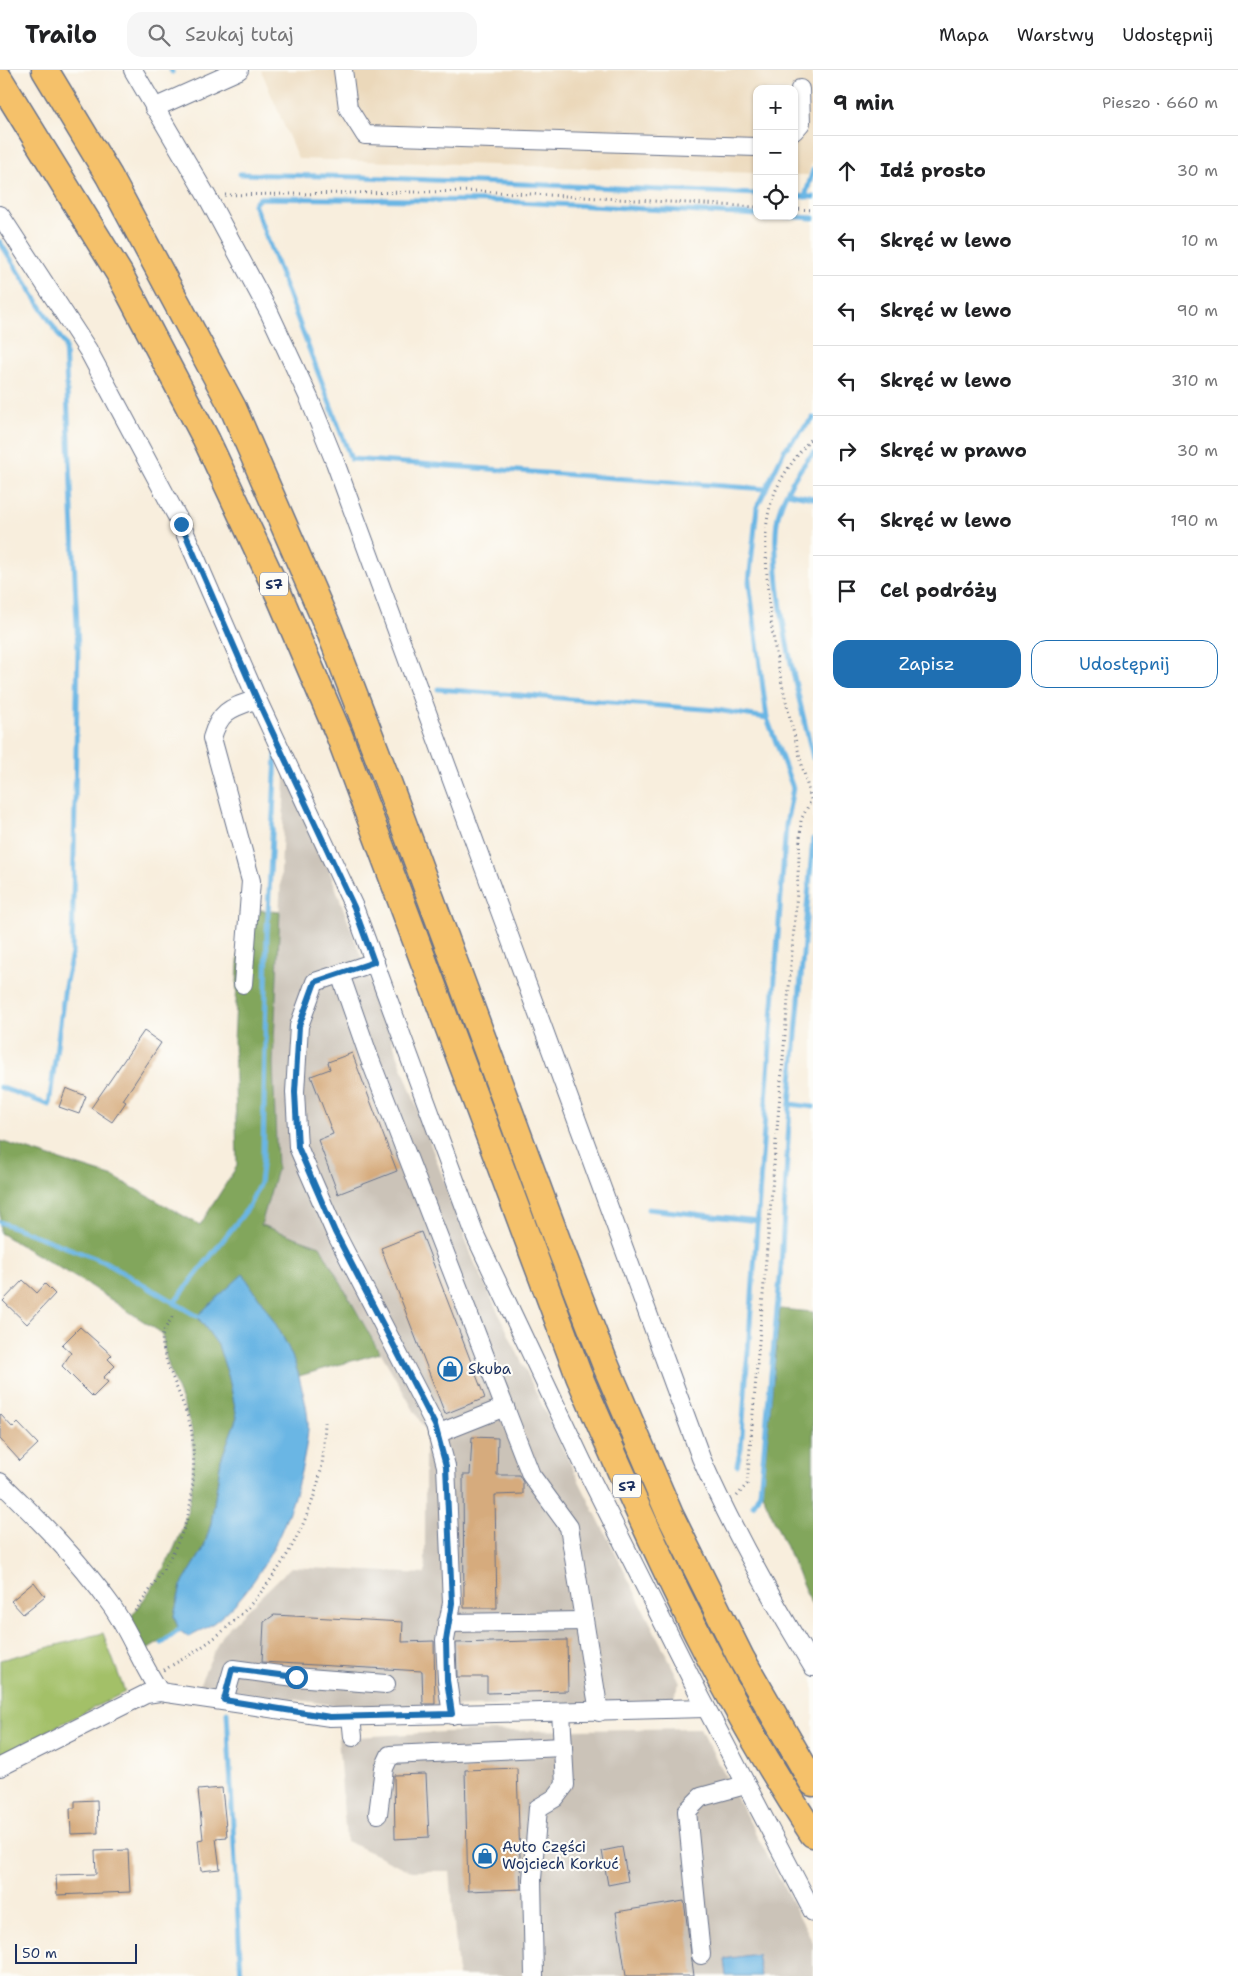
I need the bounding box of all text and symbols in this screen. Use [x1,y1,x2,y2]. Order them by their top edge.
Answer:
search box [127,12,477,57]
text: Trailo [25,19,97,51]
icon: search [145,21,173,49]
text: Szukaj tutaj [185,22,294,47]
text: Mapa [939,23,989,47]
text: Warstwy [1017,23,1094,47]
text: Udostępnij [1122,23,1213,47]
map controls [753,85,798,220]
button: + [753,85,798,130]
text: 9 min [833,89,894,117]
text: Pieszo · 660 m [1102,92,1218,113]
button: − [753,130,798,175]
icon: ahead [833,157,861,185]
text: Idź prosto [880,158,986,183]
text: 30 m [1177,160,1218,181]
button: locate [753,175,798,220]
icon: left [833,227,861,255]
text: Skręć w lewo [880,228,1012,253]
text: 10 m [1181,230,1218,251]
icon: left [833,297,861,325]
text: Skręć w lewo [880,298,1012,323]
text: 90 m [1177,300,1218,321]
icon: left [833,367,861,395]
text: Skręć w lewo [880,368,1012,393]
text: 310 m [1171,370,1218,391]
icon: right [833,437,861,465]
text: Skręć w prawo [880,438,1027,463]
text: 30 m [1177,440,1218,461]
icon: left [833,507,861,535]
text: Skręć w lewo [880,508,1012,533]
text: 190 m [1171,510,1218,531]
route end [170,513,193,536]
road number: S7 [260,572,288,596]
icon: arrive [833,577,861,605]
text: Cel podróży [880,578,997,603]
button: Zapisz [833,640,1021,688]
button: Udostępnij [1031,640,1218,688]
shop icon: Skuba [437,1356,463,1382]
place label: Skuba [468,1359,512,1379]
road number: S7 [613,1474,641,1498]
route start [285,1666,308,1689]
place label: Auto Części Wojciech Korkuć [502,1837,619,1874]
shop icon: Auto Części Wojciech Korkuć [472,1843,498,1869]
scale bar [15,1941,138,1964]
text: 50 m [22,1944,57,1962]

